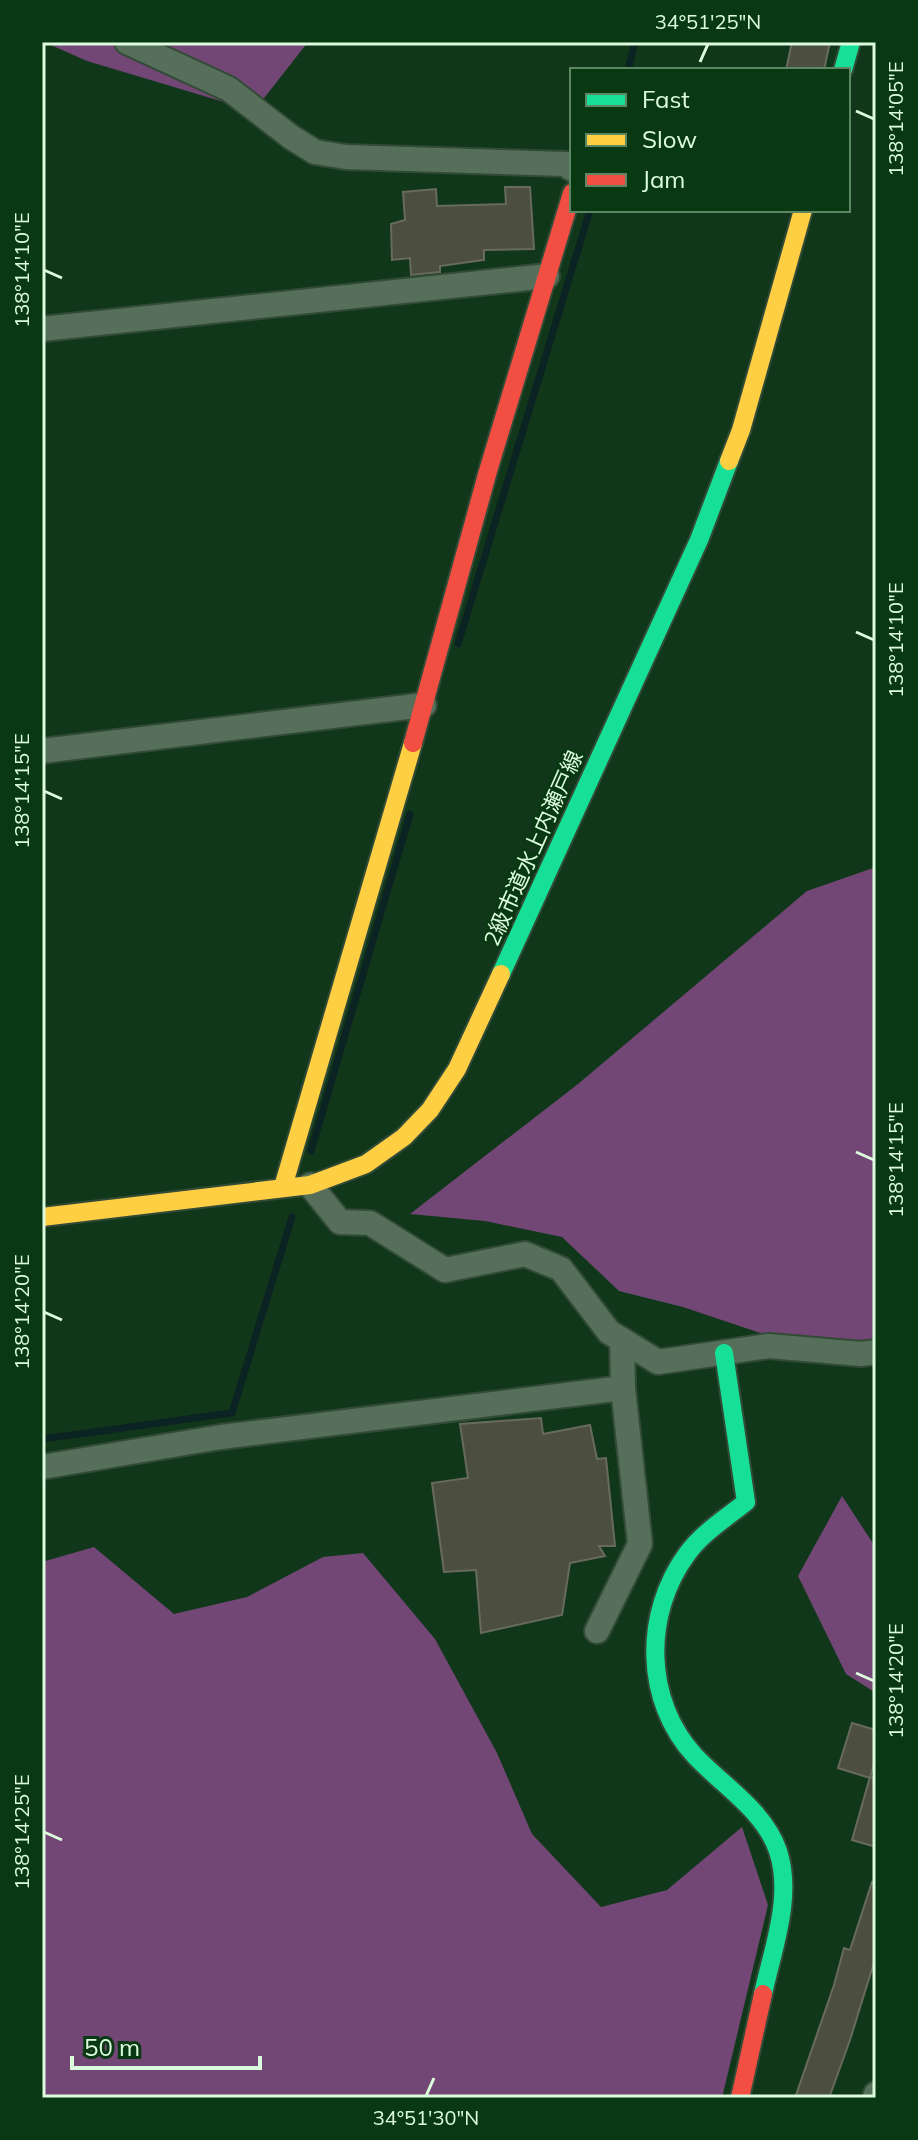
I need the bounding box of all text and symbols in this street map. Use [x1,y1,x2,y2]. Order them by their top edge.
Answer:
text: 34°51'25"N [655,9,761,34]
text: 138°14'05"E [883,61,908,177]
legend [570,68,850,212]
text: Fast [642,84,690,114]
text: Slow [642,124,697,154]
text: Jam [642,164,685,194]
text: 138°14'10"E [9,212,34,328]
text: 138°14'10"E [883,582,908,698]
text: 138°14'15"E [9,733,34,849]
street label: 2級市道水上内瀬戸線 [477,746,589,950]
text: 138°14'15"E [883,1102,908,1218]
text: 138°14'20"E [9,1254,34,1370]
text: 138°14'20"E [883,1623,908,1739]
text: 138°14'25"E [9,1774,34,1890]
scale bar [72,2020,260,2070]
text: 50 m [84,2032,140,2062]
text: 34°51'30"N [373,2105,479,2130]

